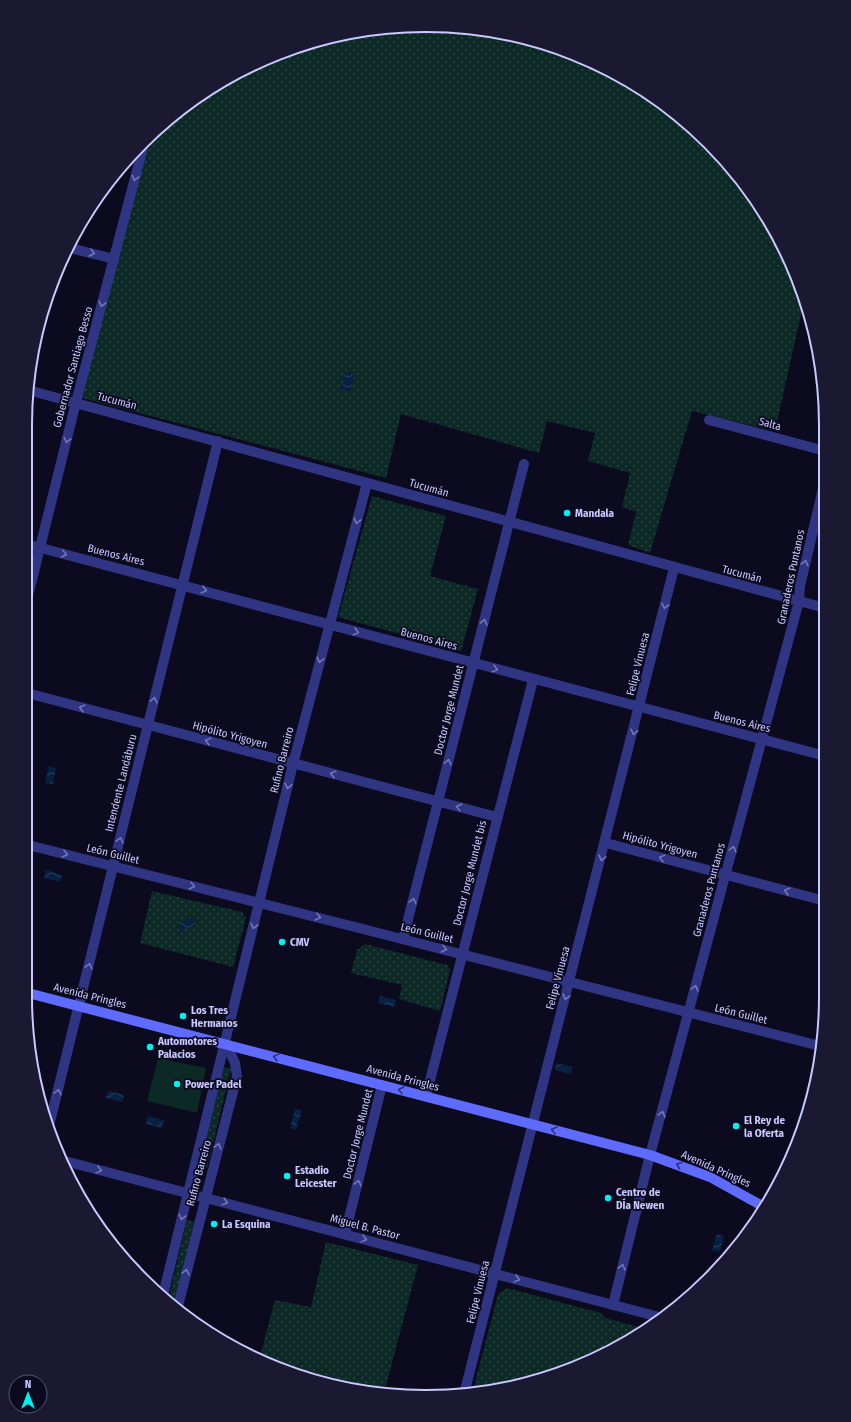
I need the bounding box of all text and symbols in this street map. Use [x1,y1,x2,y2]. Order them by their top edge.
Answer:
one-way arrow [131,174,140,181]
one-way arrow [89,249,96,257]
one-way arrow [98,300,107,307]
street label: Gobernador Santiago Besso [51,305,95,429]
street label: Tucumán [96,389,138,413]
street label: Salta [757,415,783,433]
one-way arrow [63,437,71,444]
street label: Tucumán [408,476,450,500]
place label: Mandala [575,507,614,520]
marker: Mandala [562,508,572,518]
one-way arrow [353,517,362,524]
street label: Granaderos Puntanos [775,528,807,626]
street label: Buenos Aires [86,542,146,568]
one-way arrow [60,549,67,558]
one-way arrow [801,560,809,566]
street label: Tucumán [721,562,763,586]
one-way arrow [200,585,207,594]
one-way arrow [661,602,670,609]
one-way arrow [479,619,488,626]
street label: Buenos Aires [399,625,459,653]
one-way arrow [352,627,359,636]
street label: Felipe Vinuesa [624,631,652,697]
one-way arrow [316,656,325,663]
street label: Doctor Jorge Mundet [432,663,467,756]
one-way arrow [492,665,498,673]
one-way arrow [149,697,158,704]
one-way arrow [79,704,86,713]
street label: Buenos Aires [712,709,772,735]
street label: Hipólito Yrigoyen [191,719,269,751]
street label: Rufino Barreiro [267,725,297,795]
one-way arrow [630,728,639,735]
street label: Intendente Landáburu [103,733,139,833]
one-way arrow [204,737,211,746]
one-way arrow [444,758,452,765]
one-way arrow [330,771,337,779]
one-way arrow [284,782,293,789]
one-way arrow [456,804,462,812]
street label: Doctor Jorge Mundet bis [451,819,489,927]
street label: Hipólito Yrigoyen [621,829,699,861]
one-way arrow [115,837,123,843]
street label: León Guillet [85,841,141,867]
street label: Granaderos Puntanos [690,841,728,938]
one-way arrow [728,846,736,853]
one-way arrow [62,850,69,858]
one-way arrow [598,854,607,861]
one-way arrow [658,854,665,863]
one-way arrow [188,881,195,890]
one-way arrow [784,887,791,896]
one-way arrow [408,898,417,905]
one-way arrow [315,913,321,921]
street label: León Guillet [399,920,455,946]
one-way arrow [251,923,259,929]
place label: CMV [290,936,310,949]
marker: CMV [277,937,287,947]
one-way arrow [440,945,447,953]
street label: Felipe Vinuesa [543,945,573,1011]
one-way arrow [84,963,92,969]
street label: Avenida Pringles [52,981,128,1011]
one-way arrow [691,985,699,992]
one-way arrow [562,994,571,1001]
street label: León Guillet [713,1001,769,1027]
place label: Los Tres Hermanos [191,1004,238,1030]
marker: Los Tres Hermanos [178,1011,188,1021]
place label: Automotores Palacios [157,1035,217,1061]
marker: Automotores Palacios [145,1042,155,1052]
one-way arrow [272,1053,279,1062]
street label: Avenida Pringles [365,1062,441,1094]
place label: Power Padel [185,1078,242,1091]
marker: Power Padel [172,1079,182,1089]
street label: Doctor Jorge Mundet [341,1087,376,1180]
one-way arrow [398,1087,405,1095]
one-way arrow [53,1089,61,1096]
one-way arrow [657,1111,665,1117]
place label: El Rey de la Oferta [744,1114,785,1140]
marker: El Rey de la Oferta [731,1121,741,1131]
one-way arrow [551,1127,557,1135]
street label: Rufino Barreiro [184,1138,214,1208]
one-way arrow [214,1142,222,1149]
street label: Avenida Pringles [679,1148,753,1190]
one-way arrow [676,1162,683,1170]
place label: Estadio Leicester [295,1164,338,1190]
one-way arrow [95,1166,102,1174]
marker: Estadio Leicester [282,1171,292,1181]
one-way arrow [353,1179,362,1186]
place label: Centro de DÍa Newen [616,1186,665,1212]
marker: Centro de DÍa Newen [603,1193,613,1203]
one-way arrow [221,1198,228,1206]
street label: Miguel B. Pastor [329,1211,401,1243]
one-way arrow [179,1214,187,1221]
place label: La Esquina [222,1218,271,1231]
marker: La Esquina [209,1219,219,1229]
one-way arrow [360,1234,367,1243]
street label: Felipe Vinuesa [464,1259,492,1325]
one-way arrow [618,1264,626,1270]
one-way arrow [182,1269,190,1275]
one-way arrow [513,1274,520,1283]
north arrow [8,1374,48,1414]
text: N [25,1378,31,1391]

